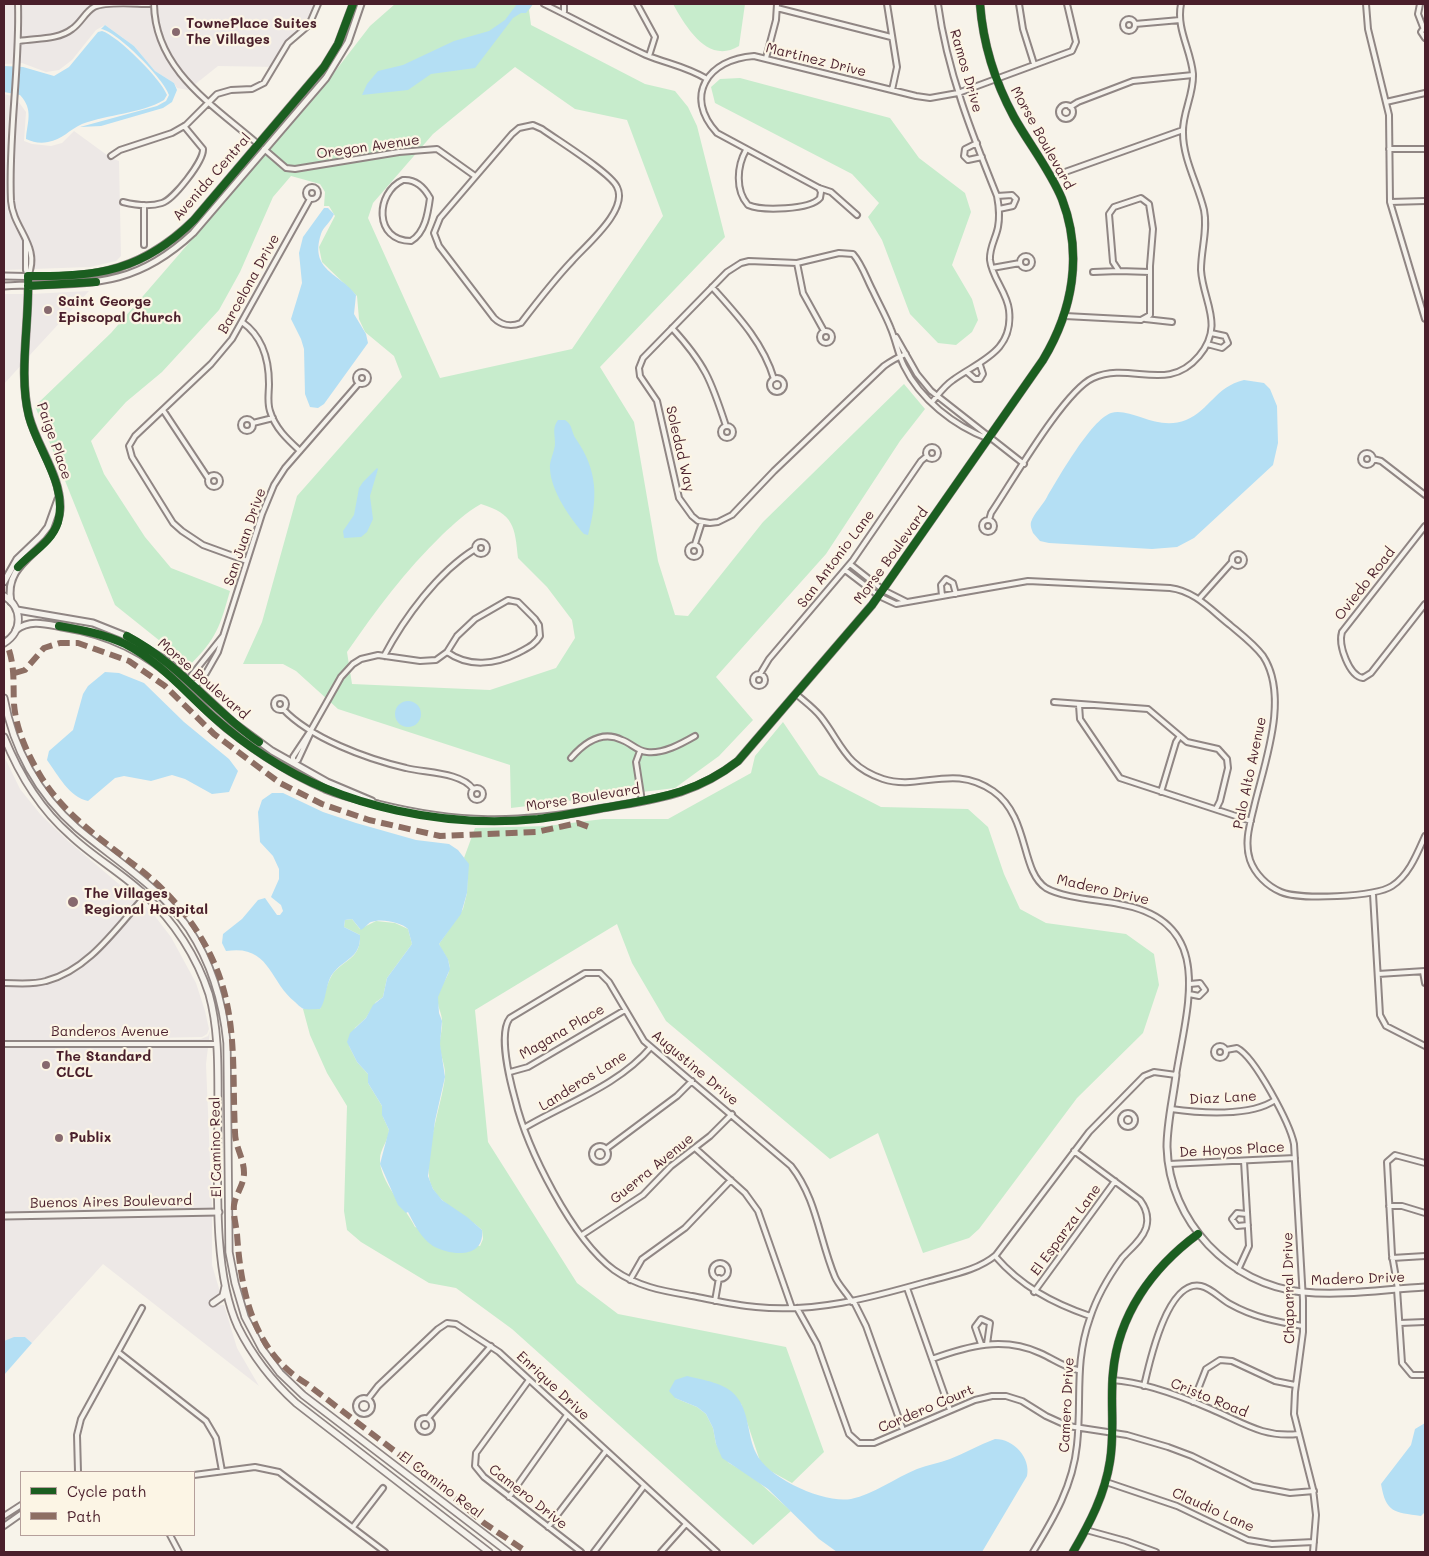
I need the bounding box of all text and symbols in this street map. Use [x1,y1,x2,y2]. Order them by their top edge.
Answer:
place label: TownePlace Suites The Villages [186,16,317,48]
marker: TownePlace Suites The Villages [170,26,182,38]
street label: Ramos Drive [946,28,986,114]
street label: Martinez Drive [764,39,868,81]
street label: Morse Boulevard [1007,84,1077,192]
street label: Avenida Central [169,130,255,224]
street label: Oregon Avenue [315,131,421,163]
street label: Barcelona Drive [215,231,283,337]
place label: Saint George Episcopal Church [58,294,181,326]
marker: Saint George Episcopal Church [42,304,54,316]
street label: Paige Place [33,400,75,482]
street label: Soledad Way [662,404,698,494]
street label: San Juan Drive [220,486,270,588]
street label: Morse Boulevard [850,504,932,608]
street label: San Antonio Lane [794,507,878,611]
street label: Oviedo Road [1331,544,1399,624]
street label: Morse Boulevard [154,635,252,723]
street label: Palo Alto Avenue [1230,715,1270,831]
street label: Morse Boulevard [525,781,641,815]
street label: Madero Drive [1055,871,1151,909]
place label: The Villages Regional Hospital [84,886,208,919]
marker: The Villages Regional Hospital [66,895,80,909]
street label: Magana Place [517,1001,607,1063]
street label: Banderos Avenue [51,1024,169,1040]
street label: Augustine Drive [648,1027,742,1109]
street label: Landeros Lane [536,1047,630,1115]
place label: The Standard CLCL [56,1049,151,1082]
marker: The Standard CLCL [40,1059,52,1071]
street label: Diaz Lane [1189,1088,1257,1108]
street label: El Camino Real [207,1097,225,1197]
place label: Publix [69,1130,111,1146]
street label: Guerra Avenue [607,1130,697,1208]
marker: Publix [53,1132,65,1144]
street label: De Hoyos Place [1179,1139,1285,1161]
street label: El Esparza Lane [1027,1181,1105,1279]
street label: Buenos Aires Boulevard [30,1192,192,1212]
street label: Chaparral Drive [1280,1232,1298,1344]
street label: Madero Drive [1311,1269,1405,1289]
street label: Enrique Drive [513,1348,593,1424]
street label: Camero Drive [1056,1357,1078,1453]
street label: Cristo Road [1168,1375,1250,1421]
street label: Cordero Court [876,1381,976,1437]
street label: El Camino Real [396,1448,486,1522]
street label: Camero Drive [485,1461,571,1533]
legend [20,1471,195,1536]
text: Cycle path [67,1481,146,1501]
street label: Claudio Lane [1169,1484,1257,1536]
text: Path [67,1506,101,1526]

